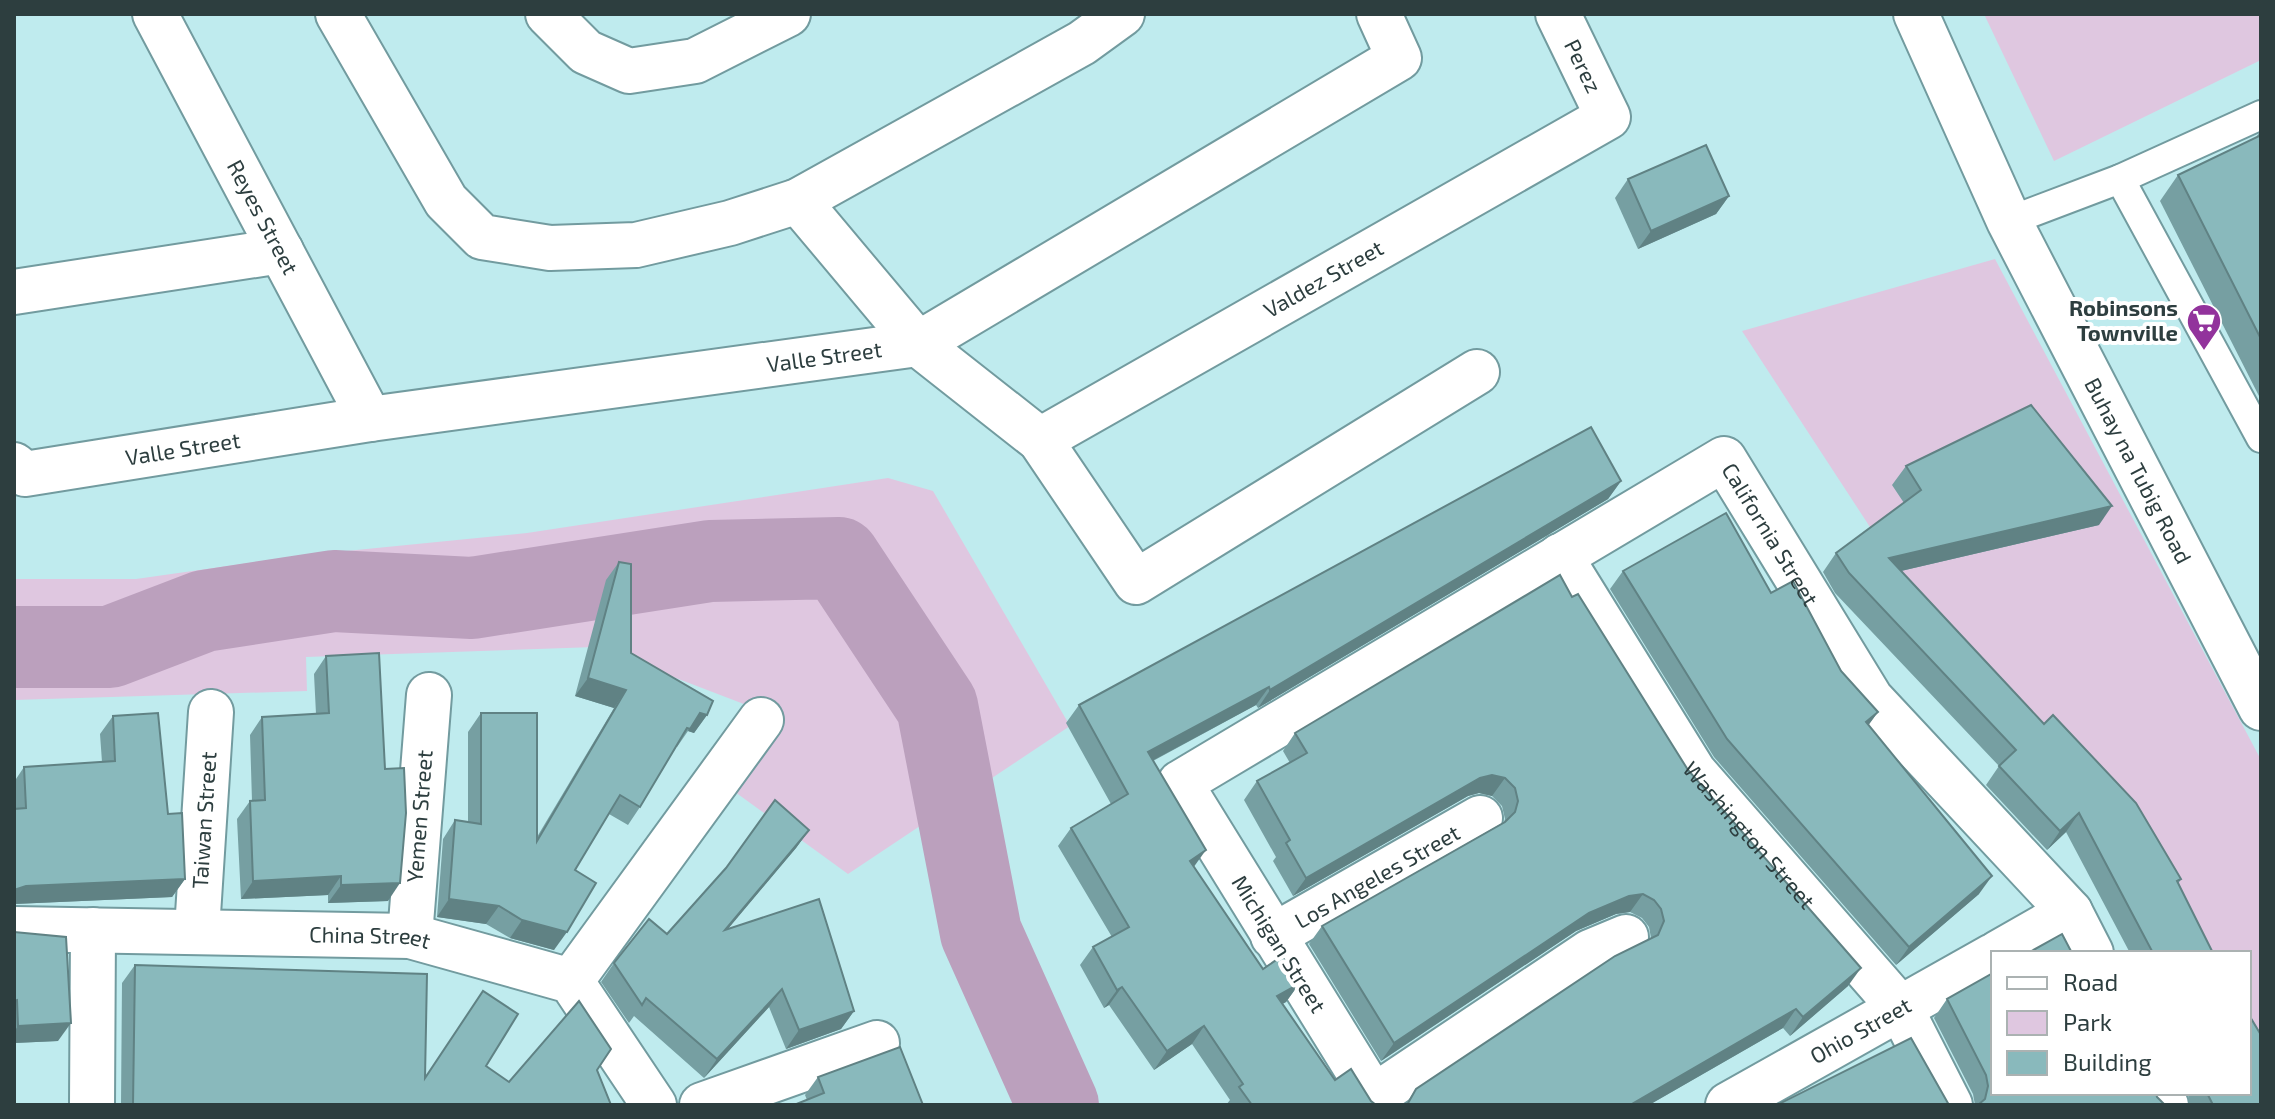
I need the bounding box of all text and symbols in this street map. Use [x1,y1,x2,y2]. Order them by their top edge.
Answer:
street label: Perez [1560,35,1608,97]
street label: Reyes Street [223,155,305,278]
street label: Valdez Street [1259,234,1387,322]
place label: Robinsons Townville [2069,294,2178,345]
supermarket icon: Robinsons Townville [2185,302,2223,352]
street label: Valle Street [765,335,883,377]
street label: Buhay na Tubig Road [2080,373,2198,567]
street label: Valle Street [123,426,242,470]
street label: California Street [1717,458,1825,610]
street label: Yemen Street [400,749,437,884]
street label: Taiwan Street [186,751,220,890]
street label: Washington Street [1679,755,1821,913]
street label: Los Angeles Street [1290,818,1464,933]
street label: Michigan Street [1227,870,1332,1017]
street label: China Street [309,920,434,953]
legend [1991,951,2251,1095]
text: Road [2063,967,2118,996]
street label: Ohio Street [1805,991,1915,1068]
text: Park [2063,1007,2112,1036]
text: Building [2063,1047,2152,1076]

